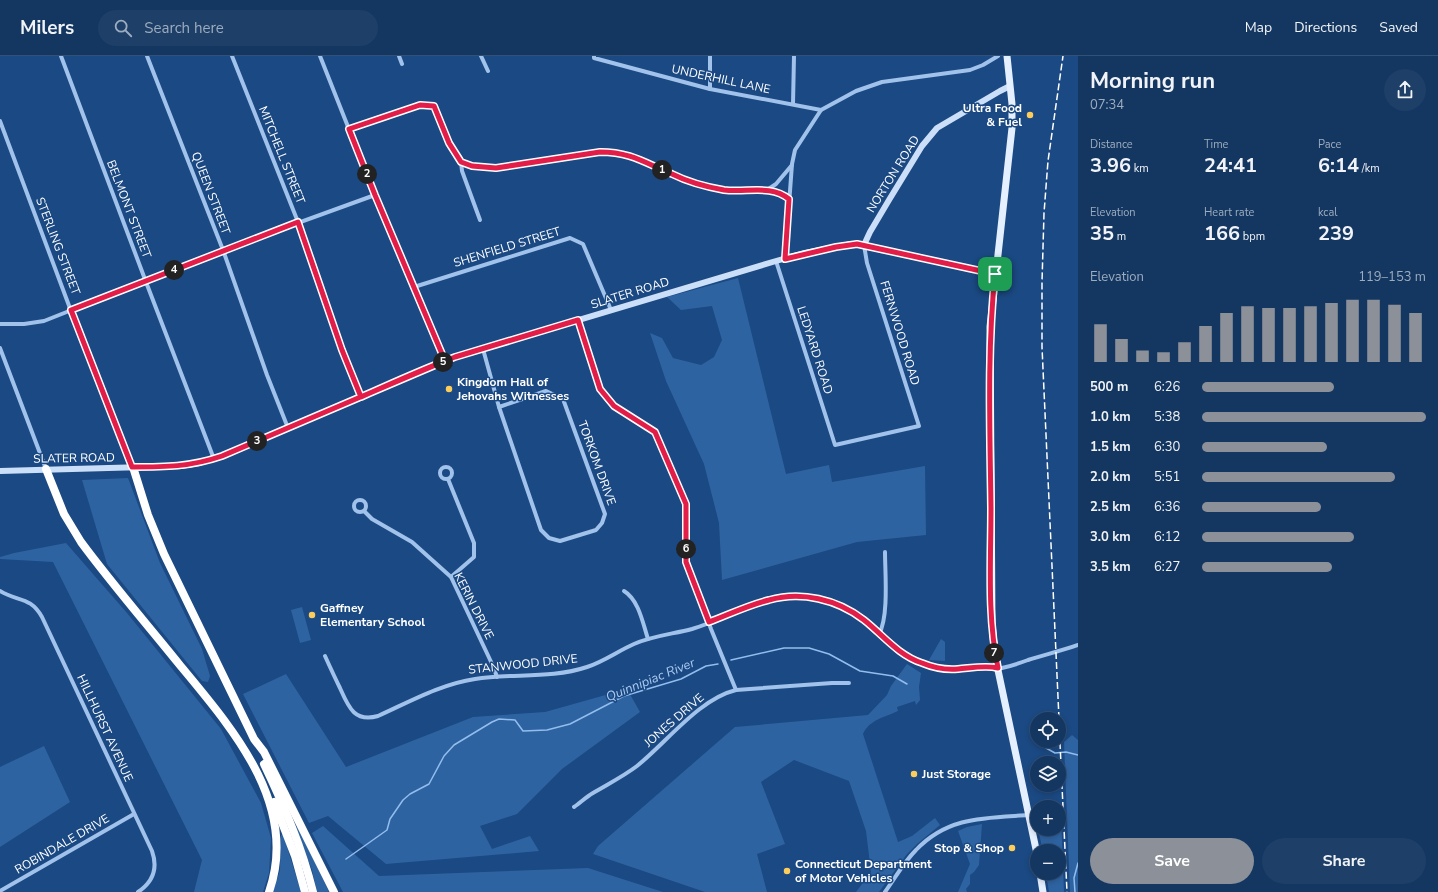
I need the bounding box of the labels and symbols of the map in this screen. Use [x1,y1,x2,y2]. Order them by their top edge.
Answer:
street label: UNDERHILL LANE [670,61,772,97]
place label: Ultra Food & Fuel [963,100,1022,130]
street label: MITCHELL STREET [255,104,309,207]
marker: Ultra Food & Fuel [1025,110,1035,120]
street label: NORTON ROAD [863,132,923,216]
street label: QUEEN STREET [188,149,234,237]
street label: BELMONT STREET [103,158,155,261]
pin: 1 [652,160,672,180]
pin: 2 [357,164,377,184]
street label: STERLING STREET [32,195,84,298]
street label: SHENFIELD STREET [452,223,563,271]
pin [978,257,1012,291]
pin: 4 [164,260,184,280]
street label: SLATER ROAD [589,273,671,313]
street label: FERNWOOD ROAD [876,279,924,387]
street label: LEDYARD ROAD [793,304,837,396]
pin: 5 [433,352,453,372]
place label: Kingdom Hall of Jehovahs Witnesses [456,374,569,404]
marker: Kingdom Hall of Jehovahs Witnesses [444,384,454,394]
street label: TORKOM DRIVE [574,418,620,508]
pin: 3 [247,431,267,451]
street label: SLATER ROAD [33,449,115,467]
pin: 6 [676,539,696,559]
street label: KERIN DRIVE [450,570,498,642]
place label: Gaffney Elementary School [320,600,425,630]
marker: Gaffney Elementary School [307,610,317,620]
pin: 7 [984,643,1004,663]
street label: STANWOOD DRIVE [468,650,578,678]
water label: Quinnipiac River [603,654,698,706]
street label: HILLHURST AVENUE [73,672,137,784]
street label: JONES DRIVE [640,689,707,751]
place label: Just Storage [921,766,991,782]
marker: Just Storage [909,769,919,779]
street label: ROBINDALE DRIVE [12,810,112,878]
place label: Stop & Shop [934,840,1004,856]
marker: Stop & Shop [1007,843,1017,853]
place label: Connecticut Department of Motor Vehicles [795,856,932,886]
marker: Connecticut Department of Motor Vehicles [782,866,792,876]

